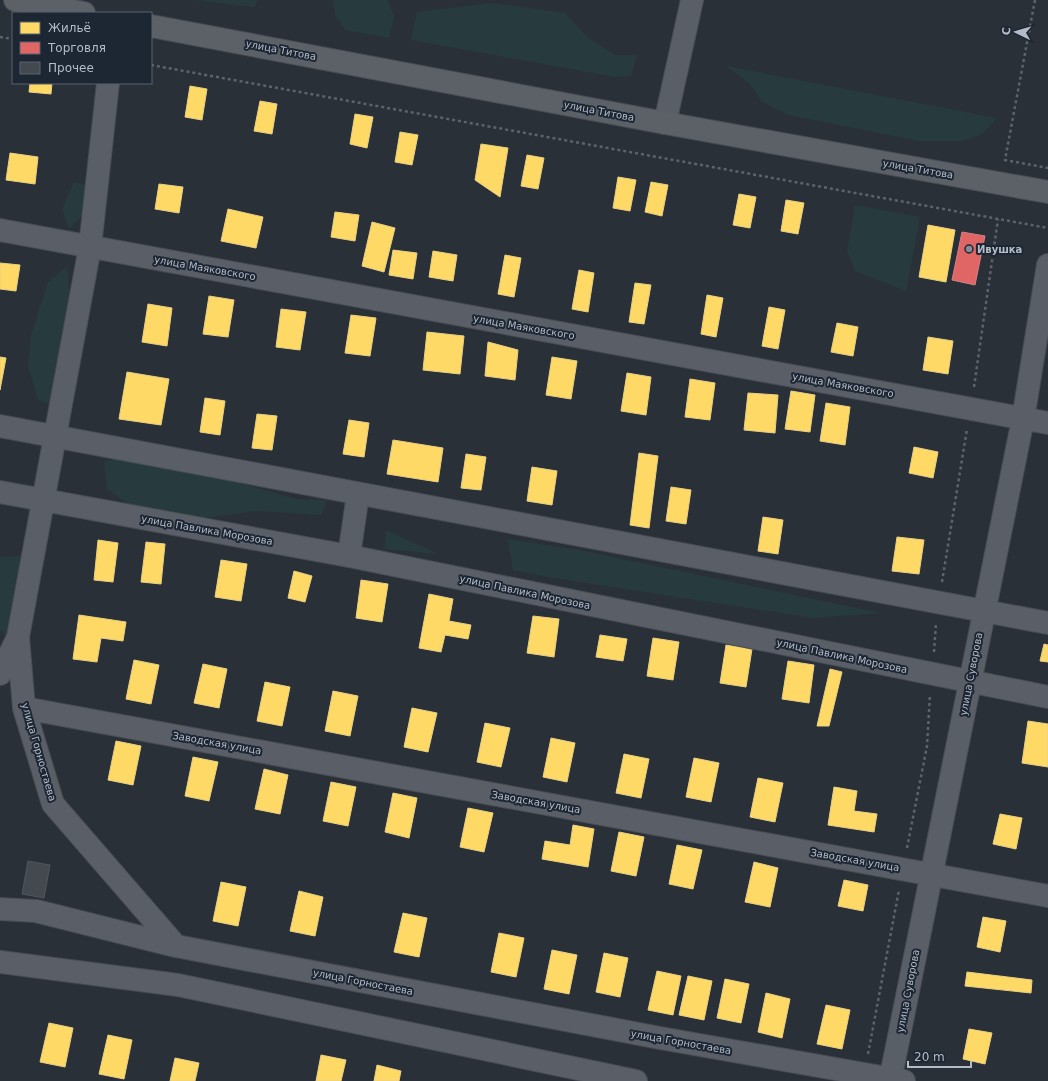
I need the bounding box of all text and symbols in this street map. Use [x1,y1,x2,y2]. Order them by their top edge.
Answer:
legend [12,12,152,84]
north arrow [996,12,1036,52]
text: Жильё [48,21,91,35]
text: С [1000,27,1013,36]
street label: улица Титова [245,38,317,62]
text: Торговля [47,41,106,55]
text: Прочее [48,61,94,75]
street label: улица Титова [563,99,635,123]
street label: улица Титова [882,157,954,181]
marker: Ивушка [964,244,974,254]
place label: Ивушка [977,244,1022,255]
street label: улица Маяковского [153,254,257,282]
street label: улица Маяковского [472,313,576,341]
street label: улица Маяковского [791,371,895,399]
street label: улица Павлика Морозова [140,513,274,547]
street label: улица Павлика Морозова [459,573,591,611]
street label: улица Суворова [958,632,984,716]
street label: улица Павлика Морозова [776,637,908,675]
street label: улица Горностаева [20,702,58,802]
street label: Заводская улица [172,730,262,756]
street label: Заводская улица [491,789,581,815]
street label: Заводская улица [810,847,900,873]
street label: улица Суворова [895,949,921,1033]
street label: улица Горностаева [312,967,414,997]
street label: улица Горностаева [630,1028,732,1056]
scale bar [908,1043,971,1069]
text: 20 m [914,1050,945,1064]

